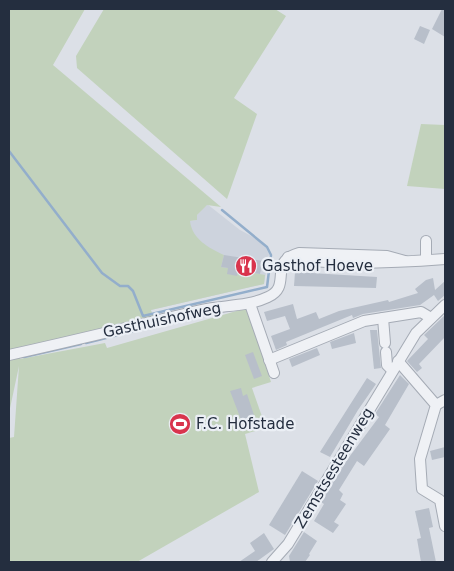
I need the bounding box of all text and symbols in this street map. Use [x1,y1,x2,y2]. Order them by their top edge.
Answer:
restaurant icon: Gasthof Hoeve [234,254,258,278]
place label: Gasthof Hoeve [262,257,373,275]
street label: Gasthuishofweg [101,299,223,341]
street label: Zemstsesteenweg [291,404,377,532]
sports icon: F.C. Hofstade [168,412,192,436]
place label: F.C. Hofstade [196,415,294,433]

